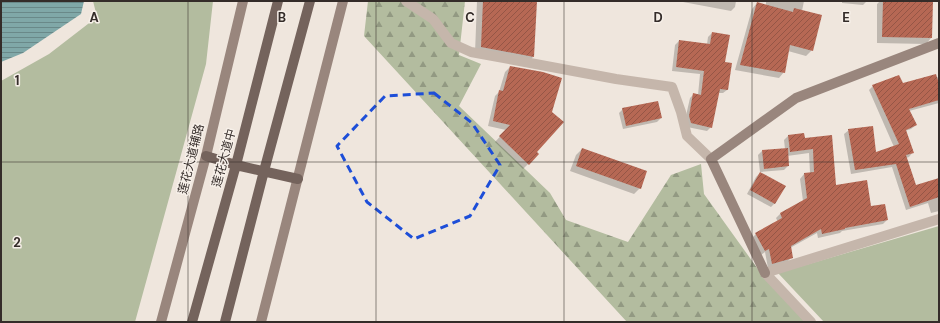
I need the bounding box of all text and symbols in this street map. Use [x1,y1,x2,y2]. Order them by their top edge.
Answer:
text: A [89,9,99,26]
text: B [278,9,286,26]
text: C [465,9,475,26]
text: D [653,9,663,26]
text: E [842,9,850,26]
text: 1 [15,72,19,89]
street label: 莲花大道辅路 [175,122,207,196]
street label: 莲花大道中 [209,127,239,189]
text: 2 [13,234,21,251]

